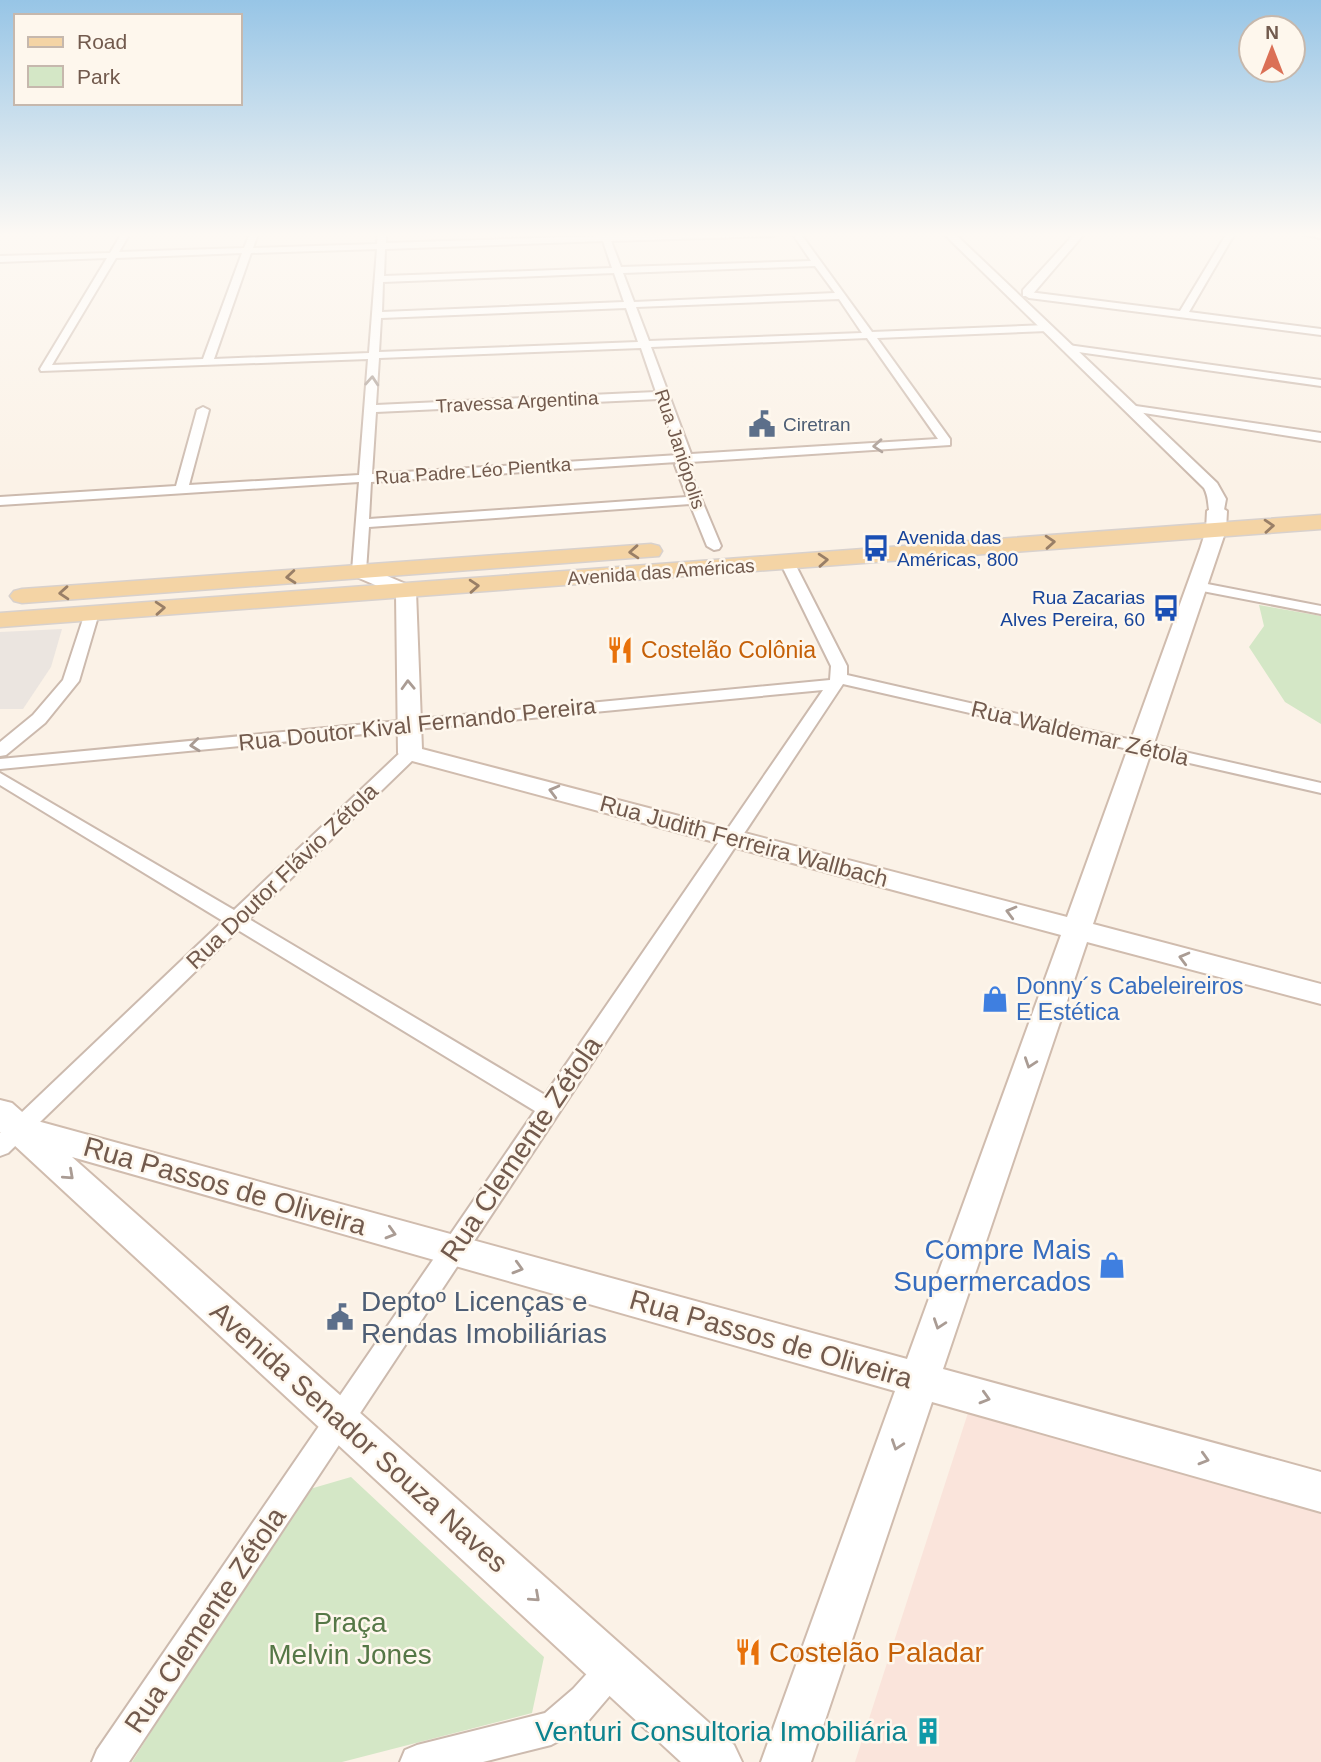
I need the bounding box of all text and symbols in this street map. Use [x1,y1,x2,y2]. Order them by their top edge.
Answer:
legend [14,14,242,105]
north arrow [1237,14,1307,84]
text: N [1265,22,1279,43]
text: Road [77,30,127,53]
text: Park [77,65,121,88]
one-way arrow [364,375,379,386]
street label: Rua Janiópolis [651,386,709,512]
street label: Travessa Argentina [435,387,599,417]
public building icon: Ciretran [747,409,777,439]
place label: Ciretran [783,414,851,435]
one-way arrow [873,438,884,453]
street label: Rua Padre Léo Pientka [374,454,572,488]
one-way arrow [1263,519,1274,534]
place label: Avenida das Américas, 800 [897,527,1018,570]
bus stop icon: Avenida das Américas, 800 [861,533,891,563]
one-way arrow [1044,535,1055,550]
one-way arrow [628,544,639,559]
one-way arrow [817,552,828,567]
street label: Avenida das Américas [567,555,755,589]
one-way arrow [285,569,296,584]
one-way arrow [468,579,479,594]
one-way arrow [58,585,69,600]
place label: Rua Zacarias Alves Pereira, 60 [1000,587,1145,630]
bus stop icon: Rua Zacarias Alves Pereira, 60 [1151,593,1181,623]
one-way arrow [155,601,166,616]
restaurant icon: Costelão Colônia [605,635,635,665]
place label: Costelão Colônia [641,637,816,663]
one-way arrow [401,679,416,690]
street label: Rua Doutor Kival Fernando Pereira [237,692,597,756]
street label: Rua Waldemar Zétola [969,695,1192,771]
one-way arrow [189,738,201,753]
street label: Rua Doutor Flávio Zétola [181,778,383,974]
one-way arrow [548,785,560,799]
street label: Rua Judith Ferreira Wallbach [597,790,891,892]
one-way arrow [1005,906,1017,920]
one-way arrow [1178,952,1190,966]
place label: Donny´s Cabeleireiros E Estética [1016,973,1244,1025]
shop icon: Donny´s Cabeleireiros E Estética [980,984,1010,1014]
street label: Rua Clemente Zétola [434,1030,608,1267]
one-way arrow [1024,1057,1038,1069]
street label: Rua Passos de Oliveira [80,1131,370,1241]
one-way arrow [61,1167,74,1179]
one-way arrow [385,1224,397,1239]
place label: Compre Mais Supermercados [893,1234,1091,1297]
shop icon: Compre Mais Supermercados [1097,1250,1127,1280]
one-way arrow [512,1260,524,1274]
street label: Rua Passos de Oliveira [626,1284,916,1394]
place label: Deptoº Licenças e Rendas Imobiliárias [361,1286,607,1349]
street label: Avenida Senador Souza Naves [204,1295,514,1579]
public building icon: Deptoº Licenças e Rendas Imobiliárias [325,1302,355,1332]
one-way arrow [933,1318,947,1330]
one-way arrow [978,1390,990,1405]
one-way arrow [891,1438,905,1450]
one-way arrow [1198,1451,1210,1466]
street label: Rua Clemente Zétola [118,1501,292,1738]
one-way arrow [527,1589,540,1601]
park label: Praça Melvin Jones [268,1607,432,1670]
restaurant icon: Costelão Paladar [733,1637,763,1667]
place label: Costelão Paladar [769,1637,984,1668]
place label: Venturi Consultoria Imobiliária [535,1716,907,1747]
building icon: Venturi Consultoria Imobiliária [913,1716,943,1746]

